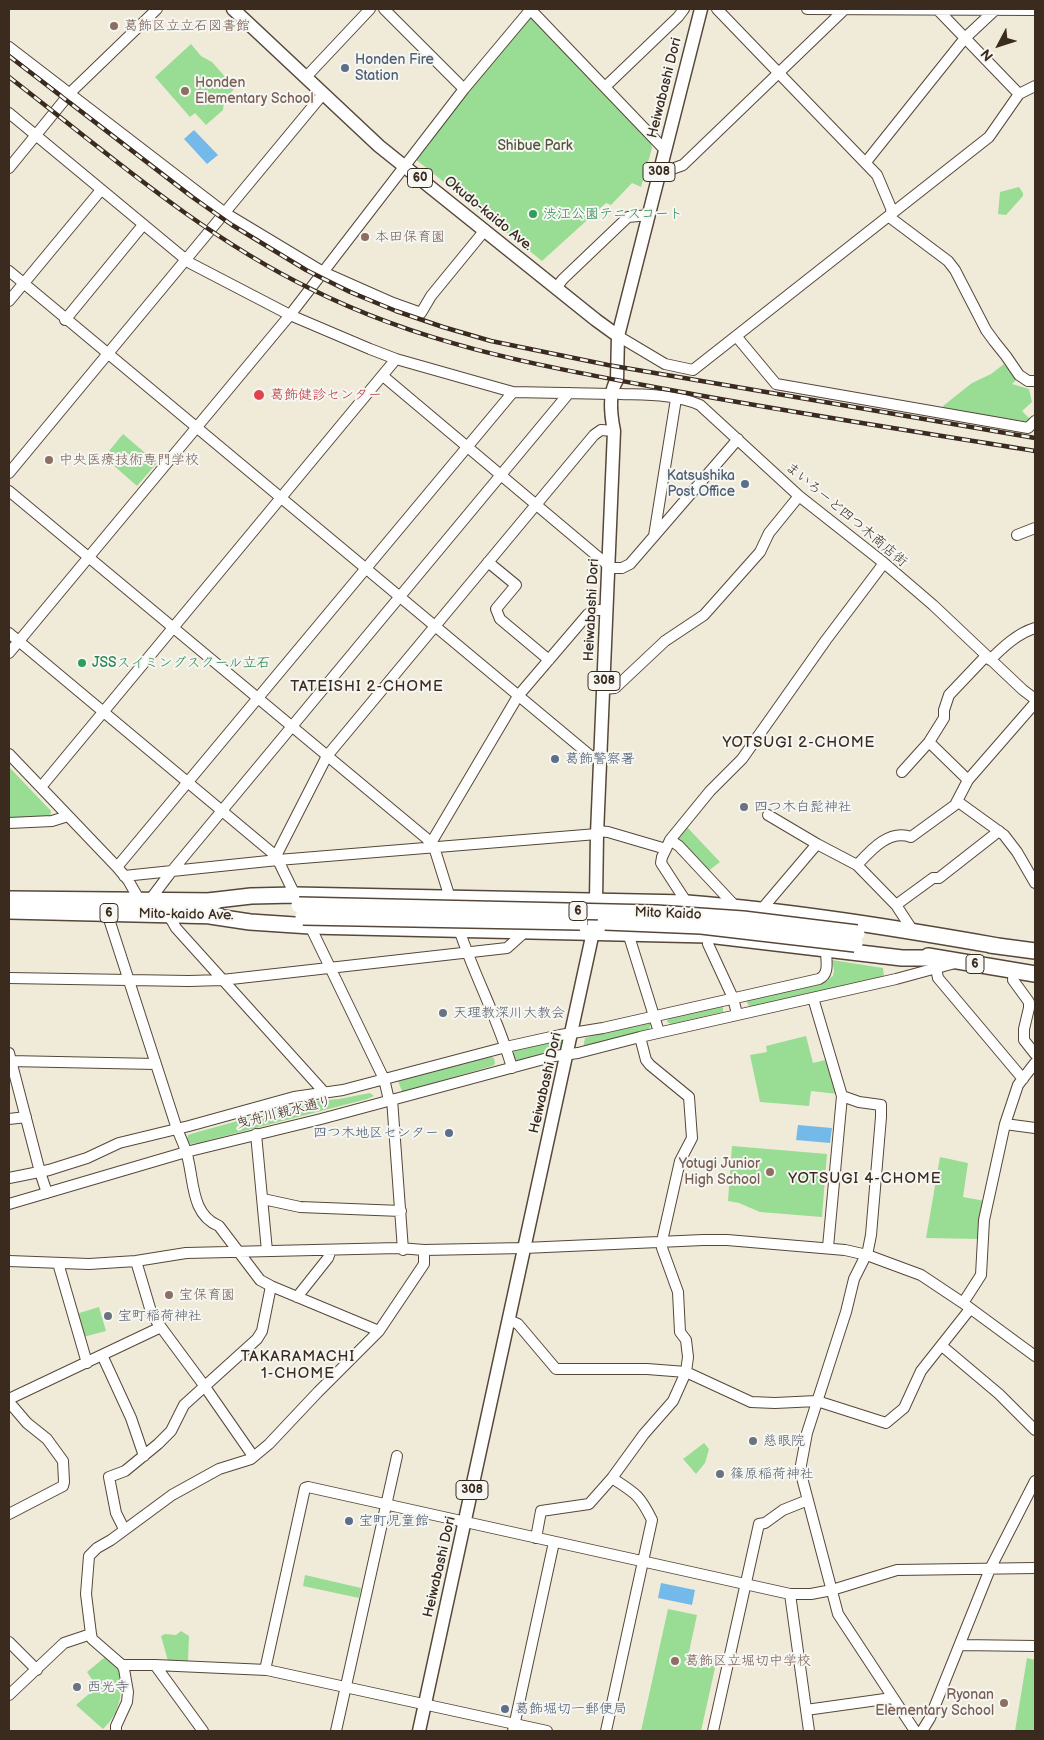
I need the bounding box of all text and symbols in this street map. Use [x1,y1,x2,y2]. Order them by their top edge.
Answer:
place label: 葛飾区立立石図書館 [124,18,250,34]
marker: 葛飾区立立石図書館 [108,20,120,32]
north arrow [974,20,1024,70]
street label: Heiwabashi Dori [644,36,686,140]
text: N [977,45,997,64]
place label: Honden Fire Station [355,52,434,84]
marker: Honden Fire Station [339,62,351,74]
place label: Honden Elementary School [195,75,314,108]
marker: Honden Elementary School [179,85,191,97]
park label: Shibue Park [497,138,573,154]
road number: 308 [643,162,675,182]
road number: 60 [408,168,432,188]
street label: Okudo-kaido Ave. [440,173,536,255]
place label: 渋江公園テニスコート [543,206,683,222]
marker: 渋江公園テニスコート [527,208,539,220]
place label: 本田保育園 [375,229,445,245]
marker: 本田保育園 [359,231,371,243]
place label: 葛飾健診センター [270,387,382,403]
marker: 葛飾健診センター [252,388,266,402]
place label: 中央医療技術専門学校 [59,452,199,468]
marker: 中央医療技術専門学校 [43,454,55,466]
street label: まいろーど四つ木商店街 [782,459,910,571]
place label: Katsushika Post Office [667,468,735,501]
marker: Katsushika Post Office [739,478,751,490]
street label: Heiwabashi Dori [581,558,603,662]
place label: JSSスイミングスクール立石 [92,655,270,671]
marker: JSSスイミングスクール立石 [76,657,88,669]
road number: 308 [588,671,620,690]
district label: TATEISHI 2-CHOME [288,678,446,696]
district label: YOTSUGI 2-CHOME [721,734,877,752]
place label: 葛飾警察署 [565,751,635,767]
marker: 葛飾警察署 [549,753,561,765]
place label: 四つ木白髭神社 [754,799,852,815]
marker: 四つ木白髭神社 [738,801,750,813]
road number: 6 [569,901,587,920]
road number: 6 [100,904,118,922]
street label: Mito Kaido [634,904,702,924]
street label: Mito-kaido Ave. [138,906,234,924]
road number: 6 [966,954,984,974]
place label: 天理教深川大教会 [453,1005,565,1021]
marker: 天理教深川大教会 [437,1007,449,1019]
street label: Heiwabashi Dori [526,1031,566,1135]
street label: 曳舟川親水通り [234,1093,334,1133]
place label: 四つ木地区センター [313,1125,439,1141]
marker: 四つ木地区センター [443,1127,455,1139]
place label: Yotugi Junior High School [679,1156,760,1188]
marker: Yotugi Junior High School [764,1166,776,1178]
district label: YOTSUGI 4-CHOME [786,1170,944,1188]
place label: 宝保育園 [179,1287,235,1303]
marker: 宝保育園 [163,1289,175,1301]
place label: 宝町稲荷神社 [118,1308,202,1324]
marker: 宝町稲荷神社 [102,1310,114,1322]
district label: TAKARAMACHI 1-CHOME [239,1348,357,1383]
place label: 慈眼院 [763,1433,805,1449]
marker: 慈眼院 [747,1435,759,1447]
place label: 篠原稲荷神社 [730,1466,814,1482]
marker: 篠原稲荷神社 [714,1468,726,1480]
road number: 308 [456,1480,488,1500]
place label: 宝町児童館 [359,1513,429,1529]
marker: 宝町児童館 [343,1515,355,1527]
street label: Heiwabashi Dori [420,1515,460,1619]
place label: 葛飾区立堀切中学校 [685,1653,811,1669]
marker: 葛飾区立堀切中学校 [669,1655,681,1667]
place label: 西光寺 [87,1679,129,1695]
marker: 西光寺 [71,1681,83,1693]
place label: Ryonan Elementary School [875,1687,994,1720]
marker: Ryonan Elementary School [998,1697,1010,1709]
place label: 葛飾堀切一郵便局 [515,1701,627,1717]
marker: 葛飾堀切一郵便局 [499,1703,511,1715]

